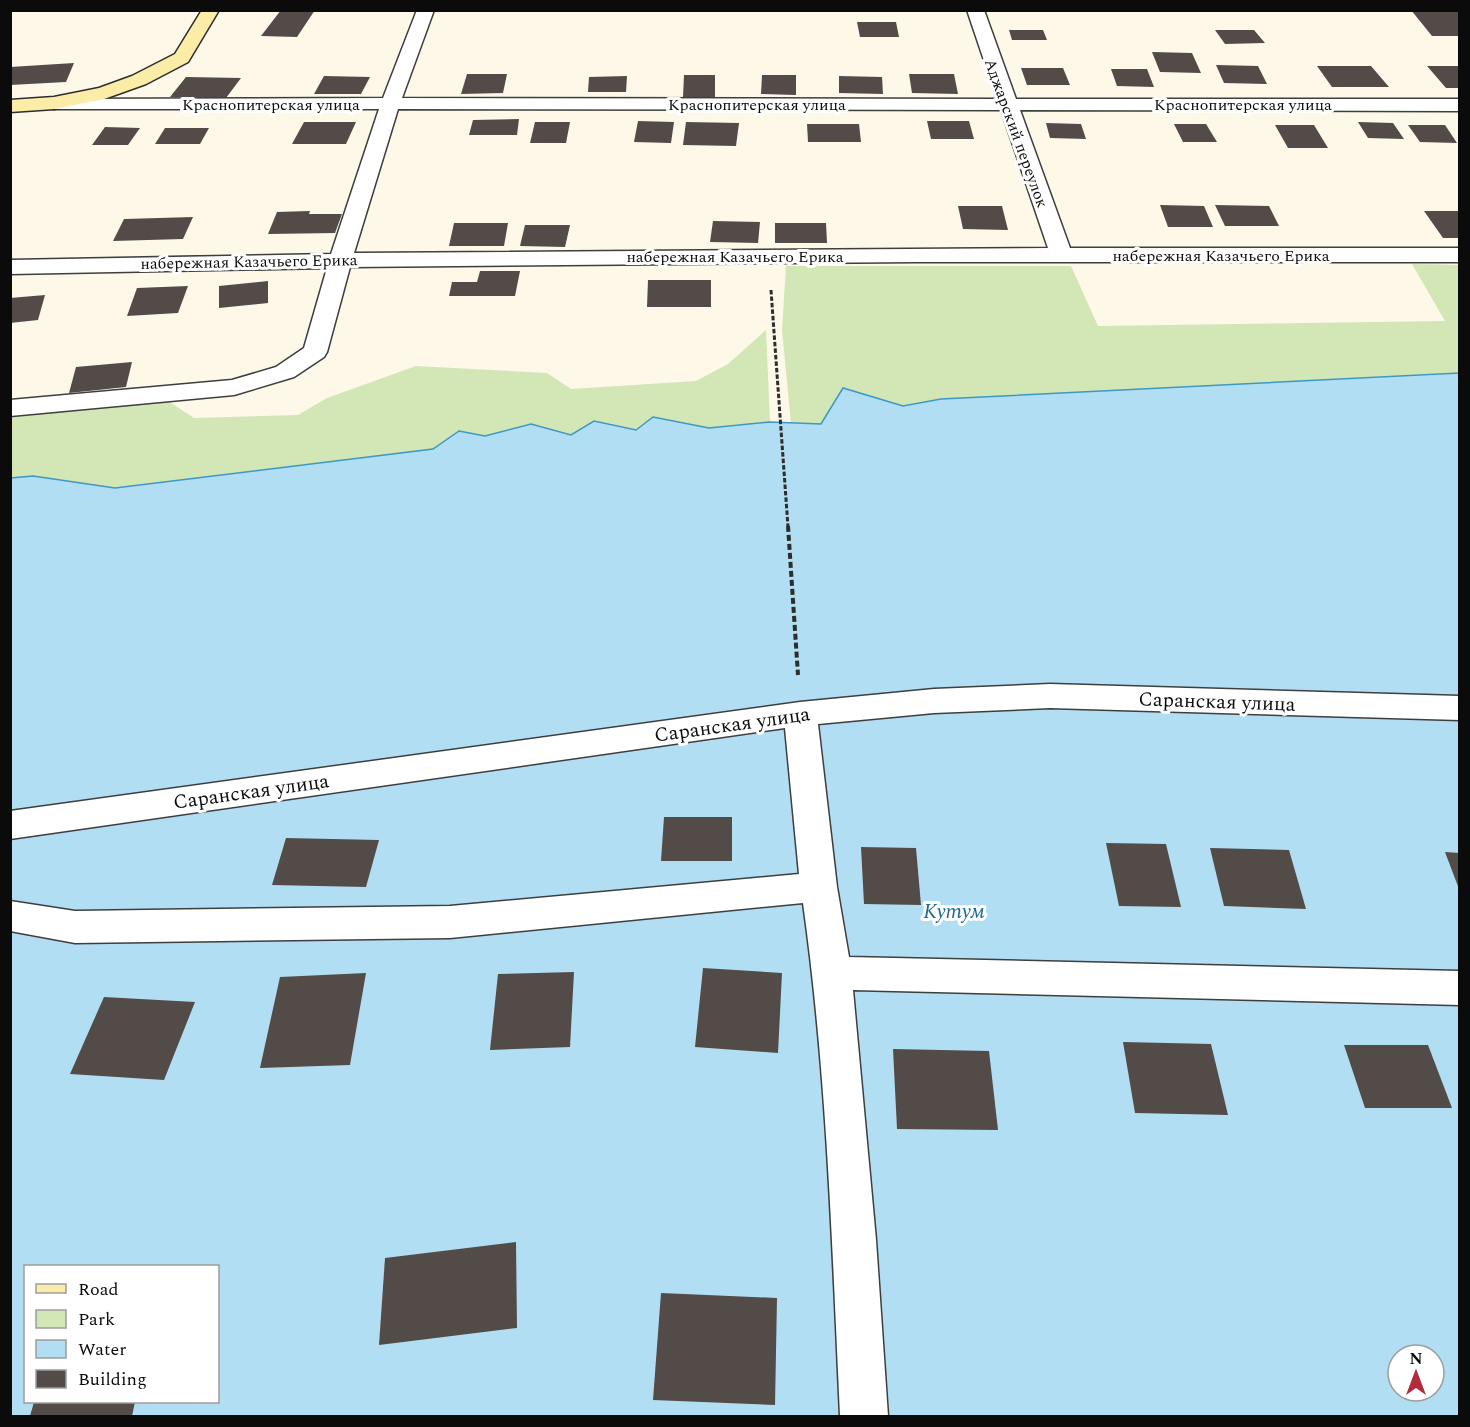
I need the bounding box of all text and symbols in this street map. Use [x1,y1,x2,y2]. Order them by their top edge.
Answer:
street label: Аджарский переулок [978,55,1054,211]
street label: Краснопитерская улица [182,93,360,117]
street label: Краснопитерская улица [668,93,846,117]
street label: Краснопитерская улица [1154,93,1332,117]
street label: набережная Казачьего Ерика [1112,244,1330,268]
street label: набережная Казачьего Ерика [626,245,844,269]
street label: набережная Казачьего Ерика [140,248,358,276]
street label: Саранская улица [1138,684,1296,720]
street label: Саранская улица [652,699,812,751]
street label: Саранская улица [171,766,331,818]
water label: Кутум [923,896,985,928]
legend [24,1265,219,1403]
text: Road [78,1276,119,1303]
text: Park [78,1306,115,1333]
text: Water [78,1336,126,1363]
north arrow [1386,1343,1446,1403]
text: N [1409,1347,1423,1371]
text: Building [78,1366,147,1393]

